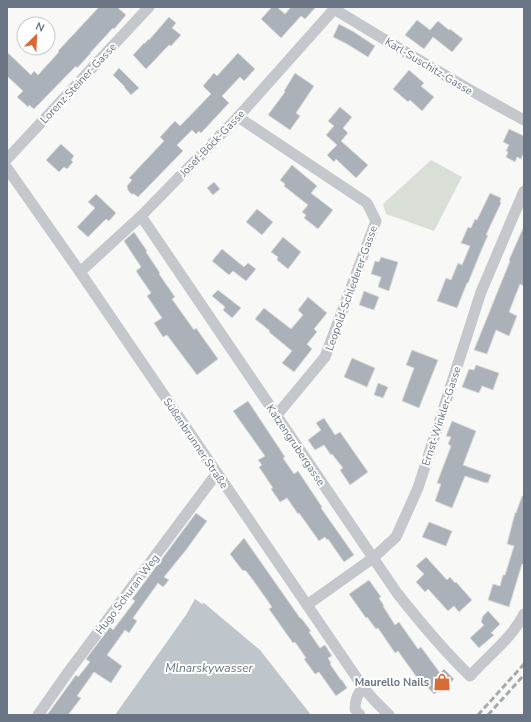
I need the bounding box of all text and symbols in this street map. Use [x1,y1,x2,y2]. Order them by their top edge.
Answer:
north arrow [16,16,56,56]
text: N [33,19,47,36]
street label: Karl-Suschitz-Gasse [382,34,476,99]
street label: Lorenz Steiner-Gasse [37,40,120,127]
street label: Josef-Böck-Gasse [176,106,248,181]
street label: Leopold-Schlederer-Gasse [322,223,381,353]
street label: Ernst-Winkler-Gasse [418,364,465,468]
street label: Süßenbrunner Straße [160,395,232,492]
street label: Katzengrubergasse [263,402,328,489]
street label: Hugo Schuran Weg [92,551,163,637]
water label: Mlnarskywasser [165,660,254,676]
shop icon: Maurello Nails [432,672,452,692]
place label: Maurello Nails [355,675,429,690]

